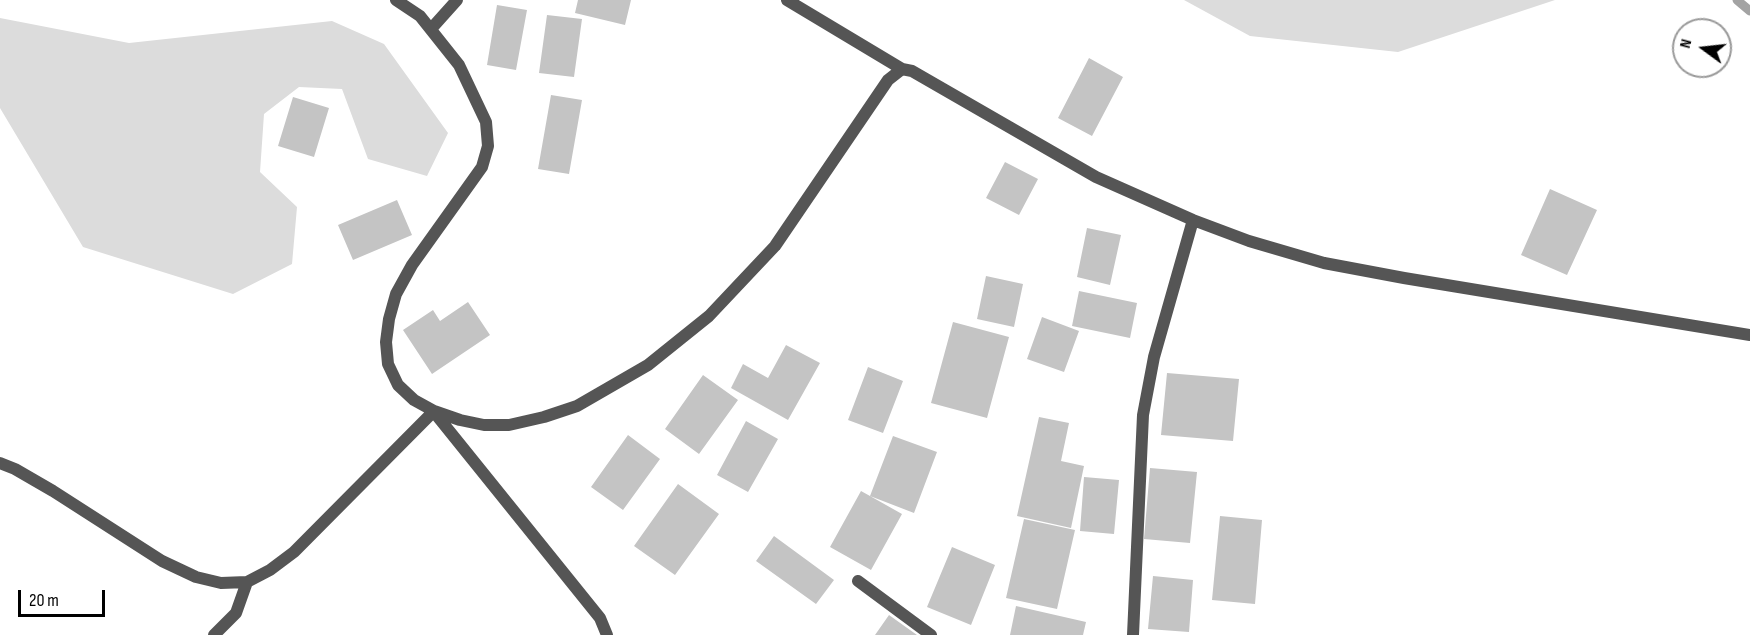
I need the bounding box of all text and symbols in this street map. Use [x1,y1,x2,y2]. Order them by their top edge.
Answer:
north arrow [1672,18,1732,78]
text: N [1676,37,1696,50]
scale bar [21,578,108,616]
text: 20 m [29,590,59,611]

